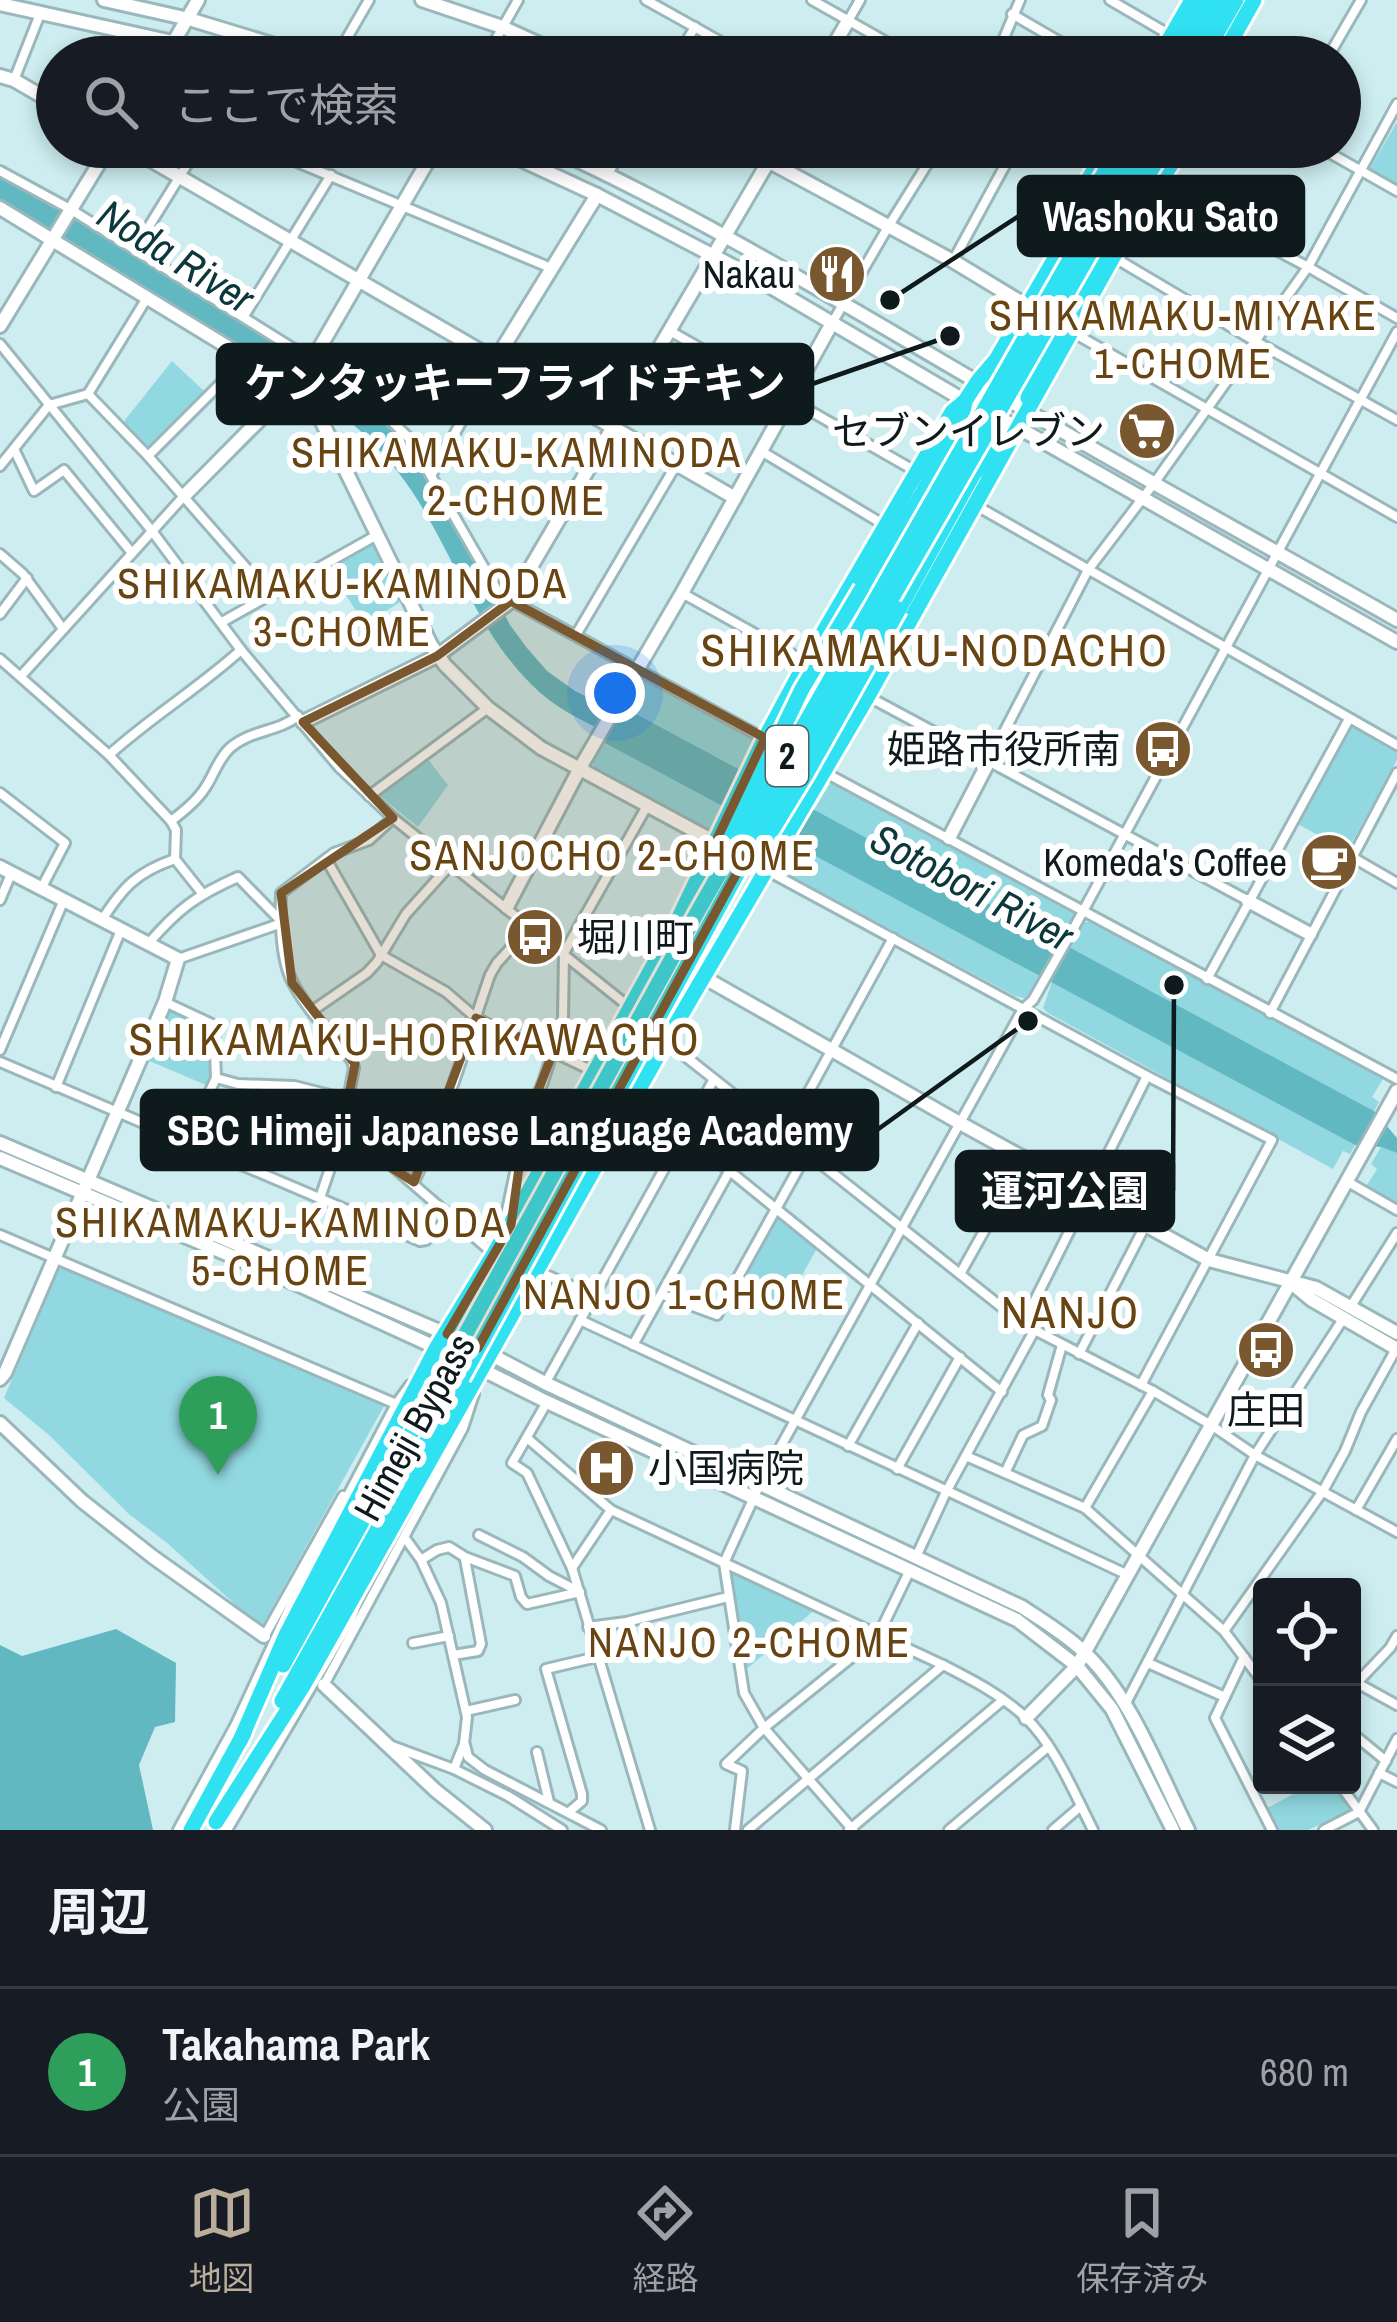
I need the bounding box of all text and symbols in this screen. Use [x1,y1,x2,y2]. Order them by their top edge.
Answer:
search box [36,36,1361,168]
icon: search [78,69,144,135]
text: ここで検索 [174,74,399,135]
callout: Washoku Sato [1019,177,1303,255]
water label: Noda River [87,186,266,327]
text: Washoku Sato [1043,188,1279,244]
restaurant icon: Nakau [806,243,868,305]
place label: Nakau [703,248,795,300]
district label: SHIKAMAKU-MIYAKE 1-CHOME [989,287,1379,391]
callout: ケンタッキーフライドチキン [218,345,812,423]
text: ケンタッキーフライドチキン [245,355,785,411]
supermarket icon: セブンイレブン [1116,400,1178,462]
place label: セブンイレブン [832,405,1105,457]
district label: SHIKAMAKU-KAMINODA 2-CHOME [291,424,743,528]
district label: SHIKAMAKU-KAMINODA 3-CHOME [117,555,569,659]
district label: SHIKAMAKU-NODACHO [700,619,1170,680]
your location [585,663,645,723]
bus stop icon: 姫路市役所南 [1132,718,1194,780]
place label: 姫路市役所南 [887,723,1121,775]
road number: 2 [766,726,808,786]
water label: Sotobori River [861,810,1085,965]
district label: SANJOCHO 2-CHOME [409,827,817,883]
cafe icon: Komeda's Coffee [1298,831,1360,893]
place label: Komeda's Coffee [1043,836,1287,888]
bus stop icon: 堀川町 [504,906,566,968]
place label: 堀川町 [577,911,694,963]
district label: SHIKAMAKU-HORIKAWACHO [129,1008,701,1069]
callout: SBC Himeji Japanese Language Academy [142,1091,877,1169]
text: SBC Himeji Japanese Language Academy [167,1102,853,1158]
callout: 運河公園 [957,1152,1173,1230]
text: 運河公園 [981,1163,1149,1219]
district label: SHIKAMAKU-KAMINODA 5-CHOME [55,1194,507,1298]
district label: NANJO 1-CHOME [523,1266,847,1322]
district label: NANJO [1001,1281,1141,1342]
bus stop icon: 庄田 [1235,1319,1297,1381]
street label: Himeji Bypass [341,1324,487,1530]
pin: 1 [179,1376,257,1475]
place label: 庄田 [1227,1384,1305,1436]
hospital icon: 小国病院 [575,1437,637,1499]
place label: 小国病院 [648,1442,804,1494]
map controls [1253,1578,1361,1794]
button: locate [1253,1578,1361,1686]
district label: NANJO 2-CHOME [588,1614,912,1670]
button: layers [1253,1686,1361,1794]
text: 周辺 [48,1877,150,1946]
text: Takahama Park [162,2013,430,2074]
text: 1 [78,2046,96,2098]
text: 680 m [1260,2046,1349,2098]
text: 公園 [162,2079,240,2131]
tab: 地図 [189,2180,255,2300]
tab: 経路 [632,2180,698,2300]
tab: 保存済み [1076,2180,1208,2300]

